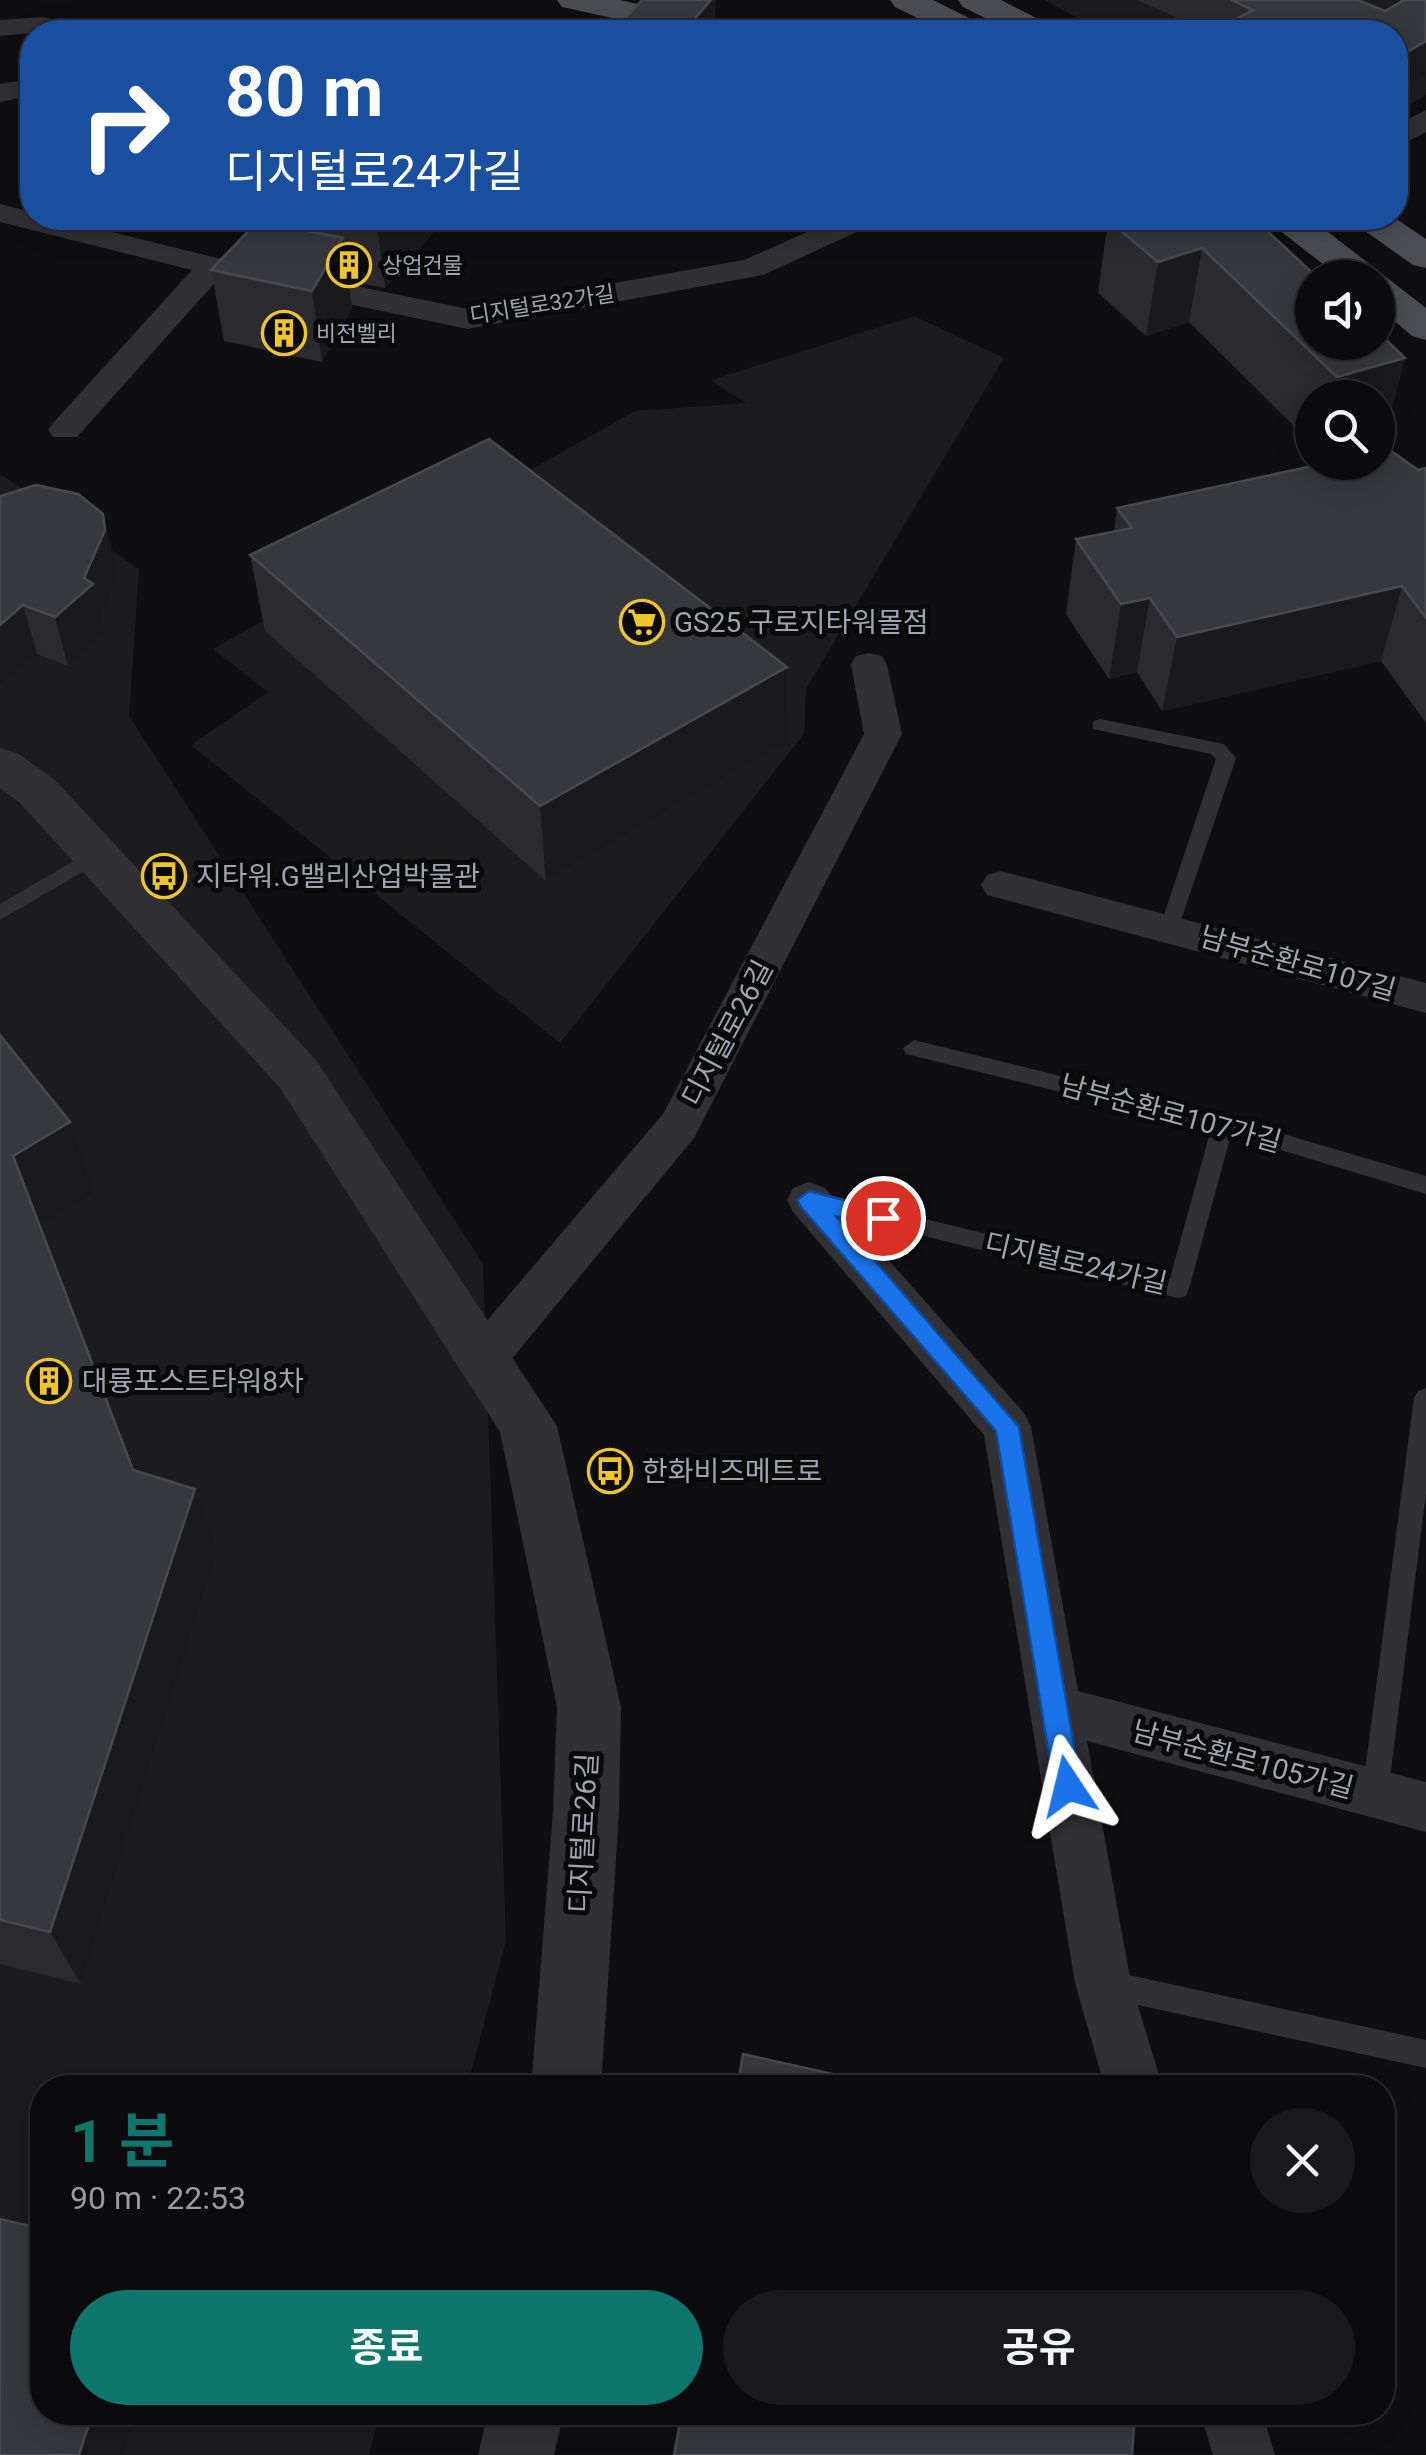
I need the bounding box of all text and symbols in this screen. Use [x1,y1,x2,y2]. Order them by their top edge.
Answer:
text: 80 m [225,51,383,133]
icon: right [60,60,190,190]
text: 디지털로24가길 [225,145,524,198]
building icon: 상업건물 [326,242,372,288]
place label: 상업건물 [382,253,463,278]
map controls [1295,260,1395,480]
button: sound [1295,260,1395,360]
street label: 디지털로32가길 [468,281,616,328]
building icon: 비전벨리 [261,310,307,356]
place label: 비전벨리 [316,321,397,346]
button: search [1295,380,1395,480]
supermarket icon: GS25 구로지타워몰점 [619,599,665,645]
place label: GS25 구로지타워몰점 [674,606,928,639]
bus stop icon: 지타워.G밸리산업박물관 [141,853,187,899]
place label: 지타워.G밸리산업박물관 [196,860,480,893]
street label: 남부순환로107길 [1196,920,1399,1007]
street label: 디지털로26길 [675,955,780,1112]
street label: 남부순환로107가길 [1057,1068,1285,1159]
pin [841,1176,926,1261]
icon: arrive [856,1191,911,1246]
street label: 디지털로24가길 [982,1226,1170,1300]
building icon: 대륭포스트타워8차 [26,1358,72,1404]
place label: 대륭포스트타워8차 [82,1365,304,1398]
bus stop icon: 한화비즈메트로 [587,1448,633,1494]
place label: 한화비즈메트로 [642,1455,822,1488]
street label: 남부순환로105가길 [1129,1714,1357,1805]
position arrow [1016,1734,1120,1838]
street label: 디지털로26길 [563,1752,604,1914]
text: 1 분 [70,2106,175,2177]
button: close [1250,2108,1355,2213]
text: 90 m · 22:53 [70,2179,246,2217]
button: 종료 [70,2290,703,2405]
button: 공유 [723,2290,1355,2405]

